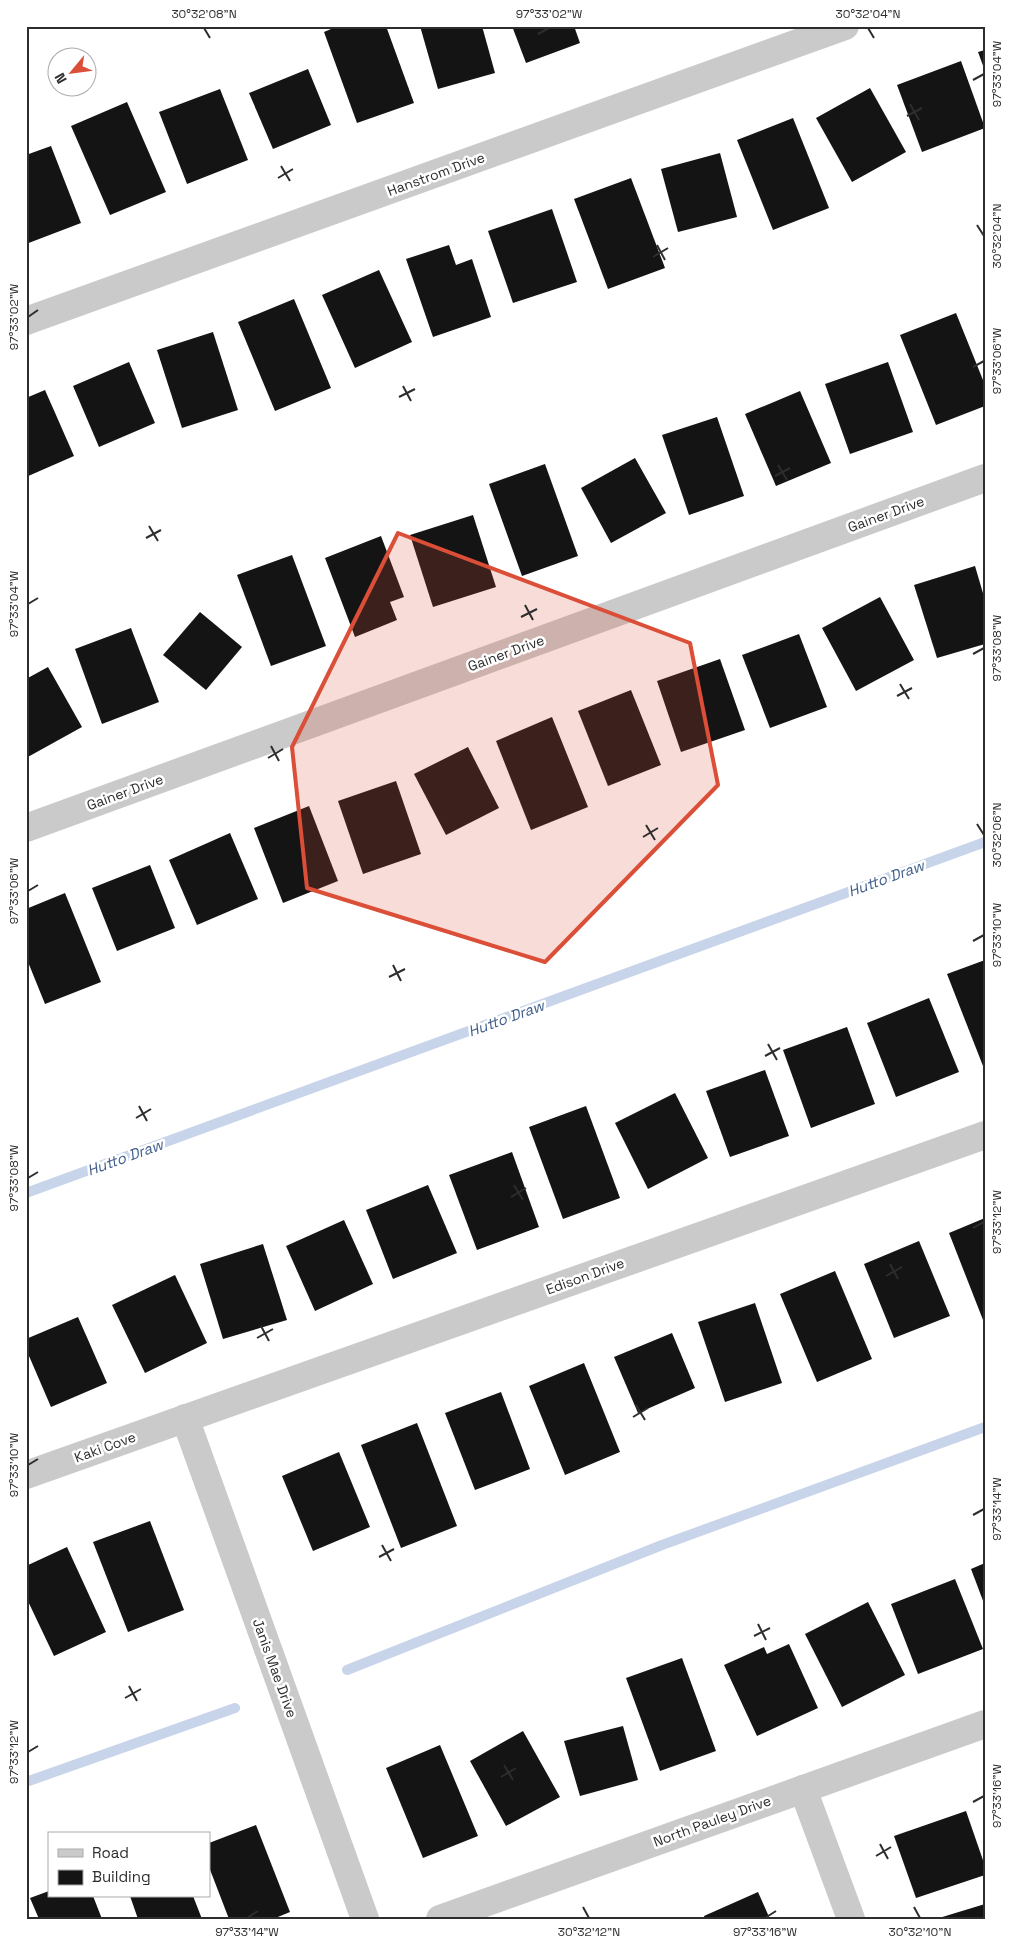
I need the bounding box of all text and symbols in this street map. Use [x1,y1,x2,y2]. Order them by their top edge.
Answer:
text: 30°32'08"N [171,6,237,22]
text: 97°33'02"W [516,6,583,22]
text: 30°32'04"N [836,6,900,22]
text: 97°33'04"W [989,40,1005,107]
north arrow [48,48,98,98]
text: N [50,70,71,87]
street label: Hanstrom Drive [385,148,487,200]
text: 30°32'04"N [989,204,1005,268]
text: 97°33'02"W [6,283,22,350]
text: 97°33'06"W [989,327,1005,394]
street label: Gainer Drive [845,492,927,536]
text: 97°33'04"W [6,570,22,637]
text: 97°33'08"W [989,614,1005,681]
street label: Gainer Drive [465,631,547,675]
street label: Gainer Drive [84,770,166,814]
text: 30°32'06"N [989,802,1005,868]
water label: Hutto Draw [845,855,929,901]
text: 97°33'06"W [6,857,22,924]
text: 97°33'10"W [989,902,1005,967]
water label: Hutto Draw [465,995,549,1041]
water label: Hutto Draw [84,1134,168,1180]
text: 97°33'08"W [6,1144,22,1211]
text: 97°33'12"W [989,1190,1005,1254]
street label: Edison Drive [543,1254,627,1298]
street label: Kaki Cove [72,1428,138,1466]
text: 97°33'10"W [6,1432,22,1497]
text: 97°33'14"W [989,1477,1005,1541]
street label: Janis Mae Drive [249,1616,301,1720]
text: 97°33'12"W [6,1720,22,1784]
text: 97°33'16"W [989,1764,1005,1828]
street label: North Pauley Drive [651,1791,773,1851]
legend [48,1832,210,1898]
text: Road [92,1843,129,1862]
text: Building [92,1867,151,1886]
text: 97°33'14"W [215,1924,279,1940]
text: 30°32'12"N [558,1924,620,1940]
text: 97°33'16"W [733,1924,797,1940]
text: 30°32'10"N [889,1924,951,1940]

